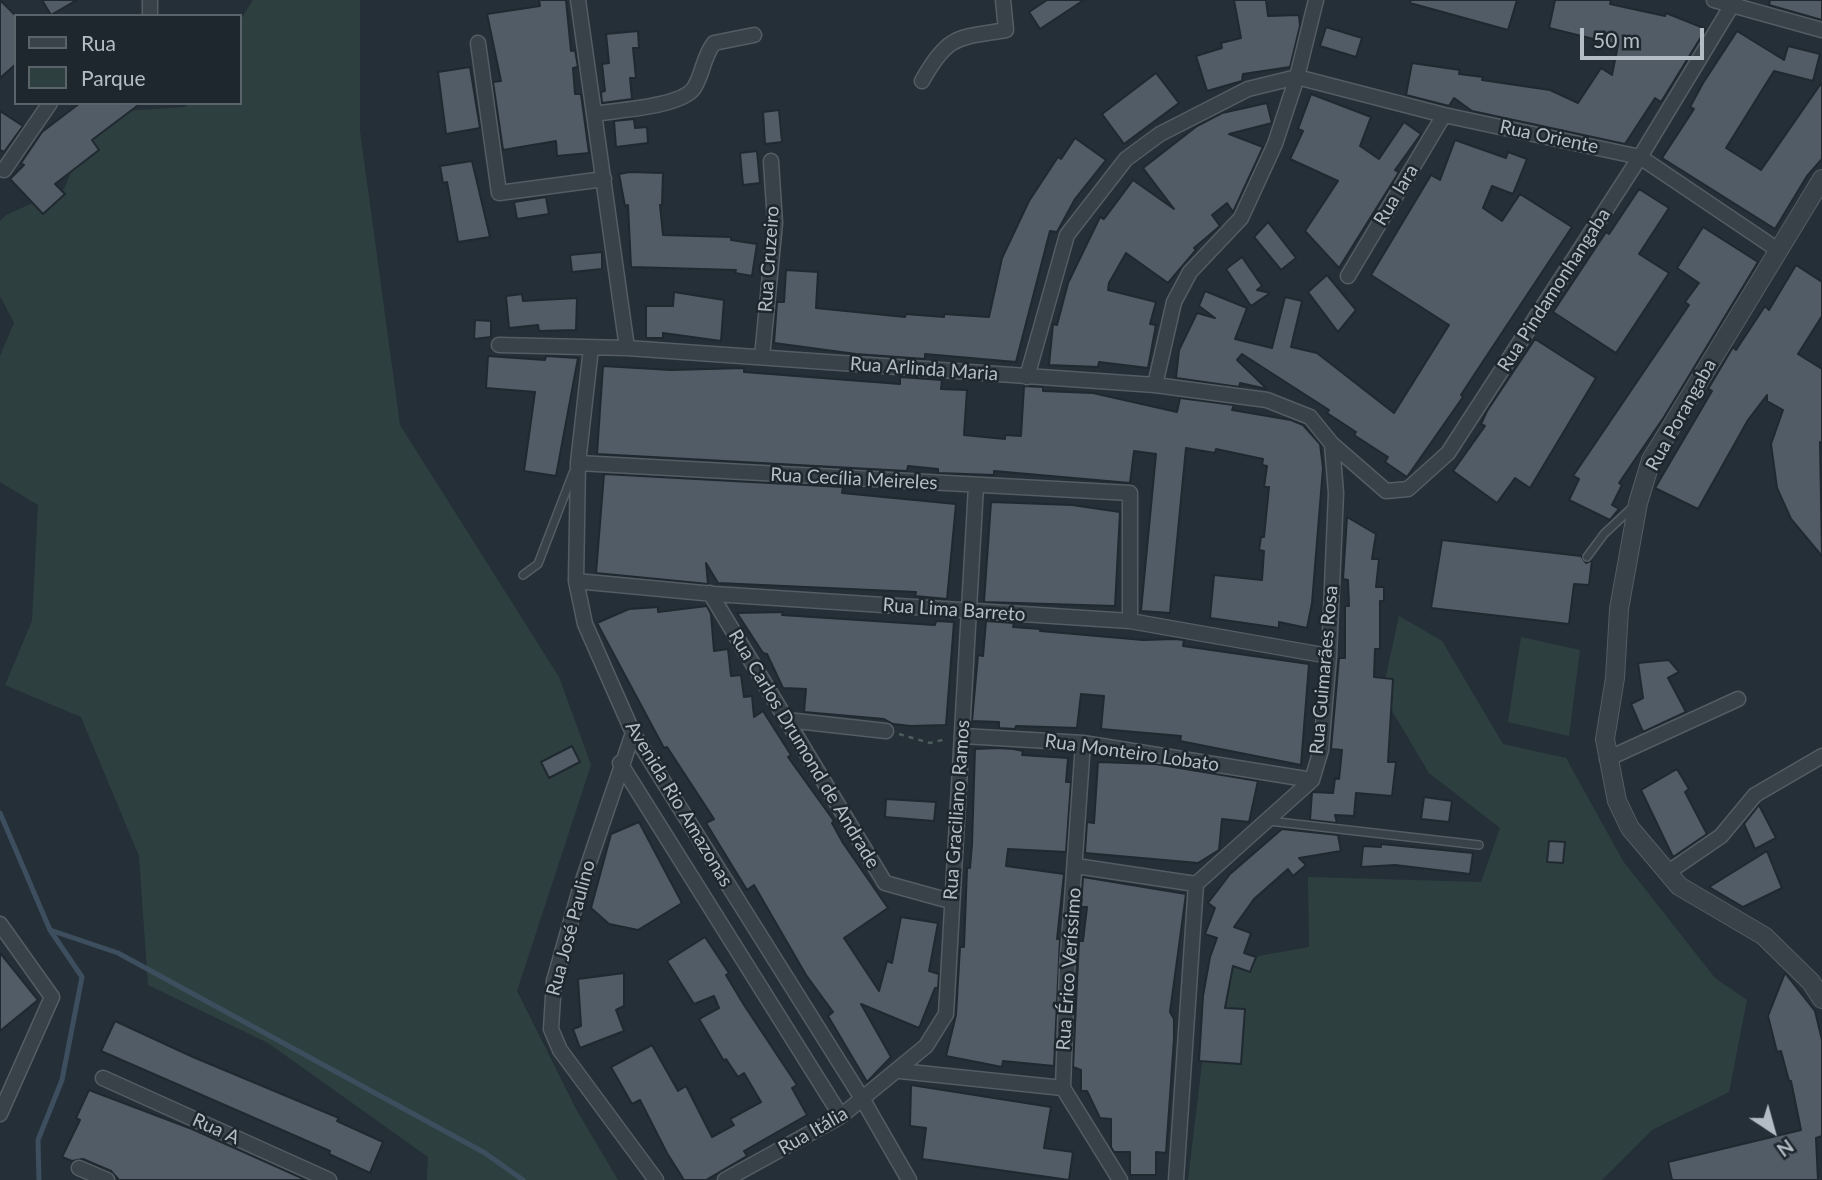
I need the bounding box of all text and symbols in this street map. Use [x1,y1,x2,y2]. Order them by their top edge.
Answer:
legend [14,14,242,105]
scale bar [1584,14,1708,58]
text: 50 m [1593,27,1640,52]
text: Rua [81,30,116,55]
text: Parque [81,65,146,90]
street label: Rua Oriente [1498,115,1600,159]
street label: Rua Iara [1369,160,1423,230]
street label: Rua Pindamonhangaba [1493,204,1615,376]
street label: Rua Cruzeiro [754,205,784,313]
street label: Rua Arlinda Maria [849,352,999,386]
street label: Rua Porangaba [1641,355,1721,475]
street label: Rua Cecília Meireles [770,463,938,495]
street label: Rua Guimarães Rosa [1305,585,1343,755]
street label: Rua Lima Barreto [882,594,1026,626]
street label: Rua Carlos Drumond de Andrade [724,625,884,873]
street label: Avenida Rio Amazonas [621,717,737,891]
street label: Rua Graciliano Ramos [939,719,975,901]
street label: Rua Monteiro Lobato [1043,729,1221,777]
street label: Rua José Paulino [542,858,600,998]
street label: Rua Érico Veríssimo [1052,887,1086,1051]
north arrow [1738,1096,1808,1166]
street label: Rua Itália [774,1102,852,1160]
street label: Rua A [189,1109,243,1149]
text: N [1773,1135,1798,1162]

